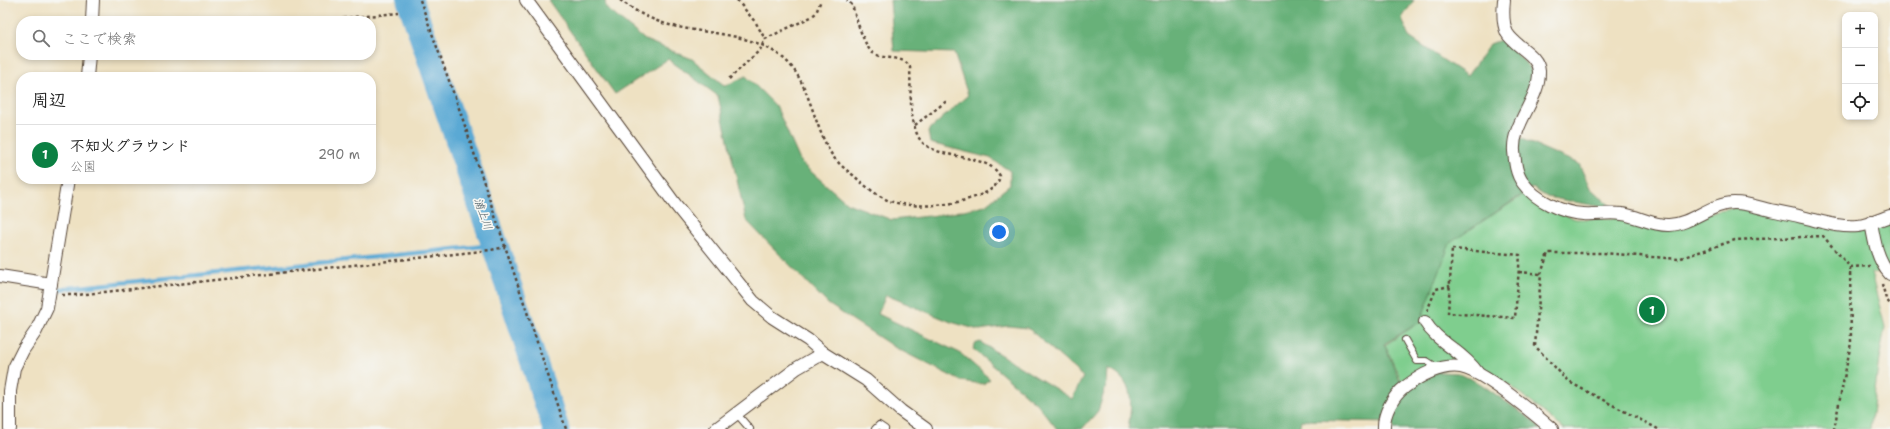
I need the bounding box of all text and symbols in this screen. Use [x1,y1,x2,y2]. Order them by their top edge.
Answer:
map controls [1842,12,1878,120]
button: + [1842,12,1878,48]
search box [16,16,376,60]
icon: search [30,27,52,49]
text: ここで検索 [62,29,137,49]
button: − [1842,48,1878,84]
button: locate [1842,84,1878,120]
text: 周辺 [32,89,66,111]
text: 不知火グラウンド [70,136,190,156]
text: 1 [42,146,48,163]
text: 290 m [318,146,360,163]
text: 公園 [70,158,96,175]
water label: 浦上川 [471,196,495,232]
your location [989,222,1009,242]
pin: 1 [1639,295,1665,325]

